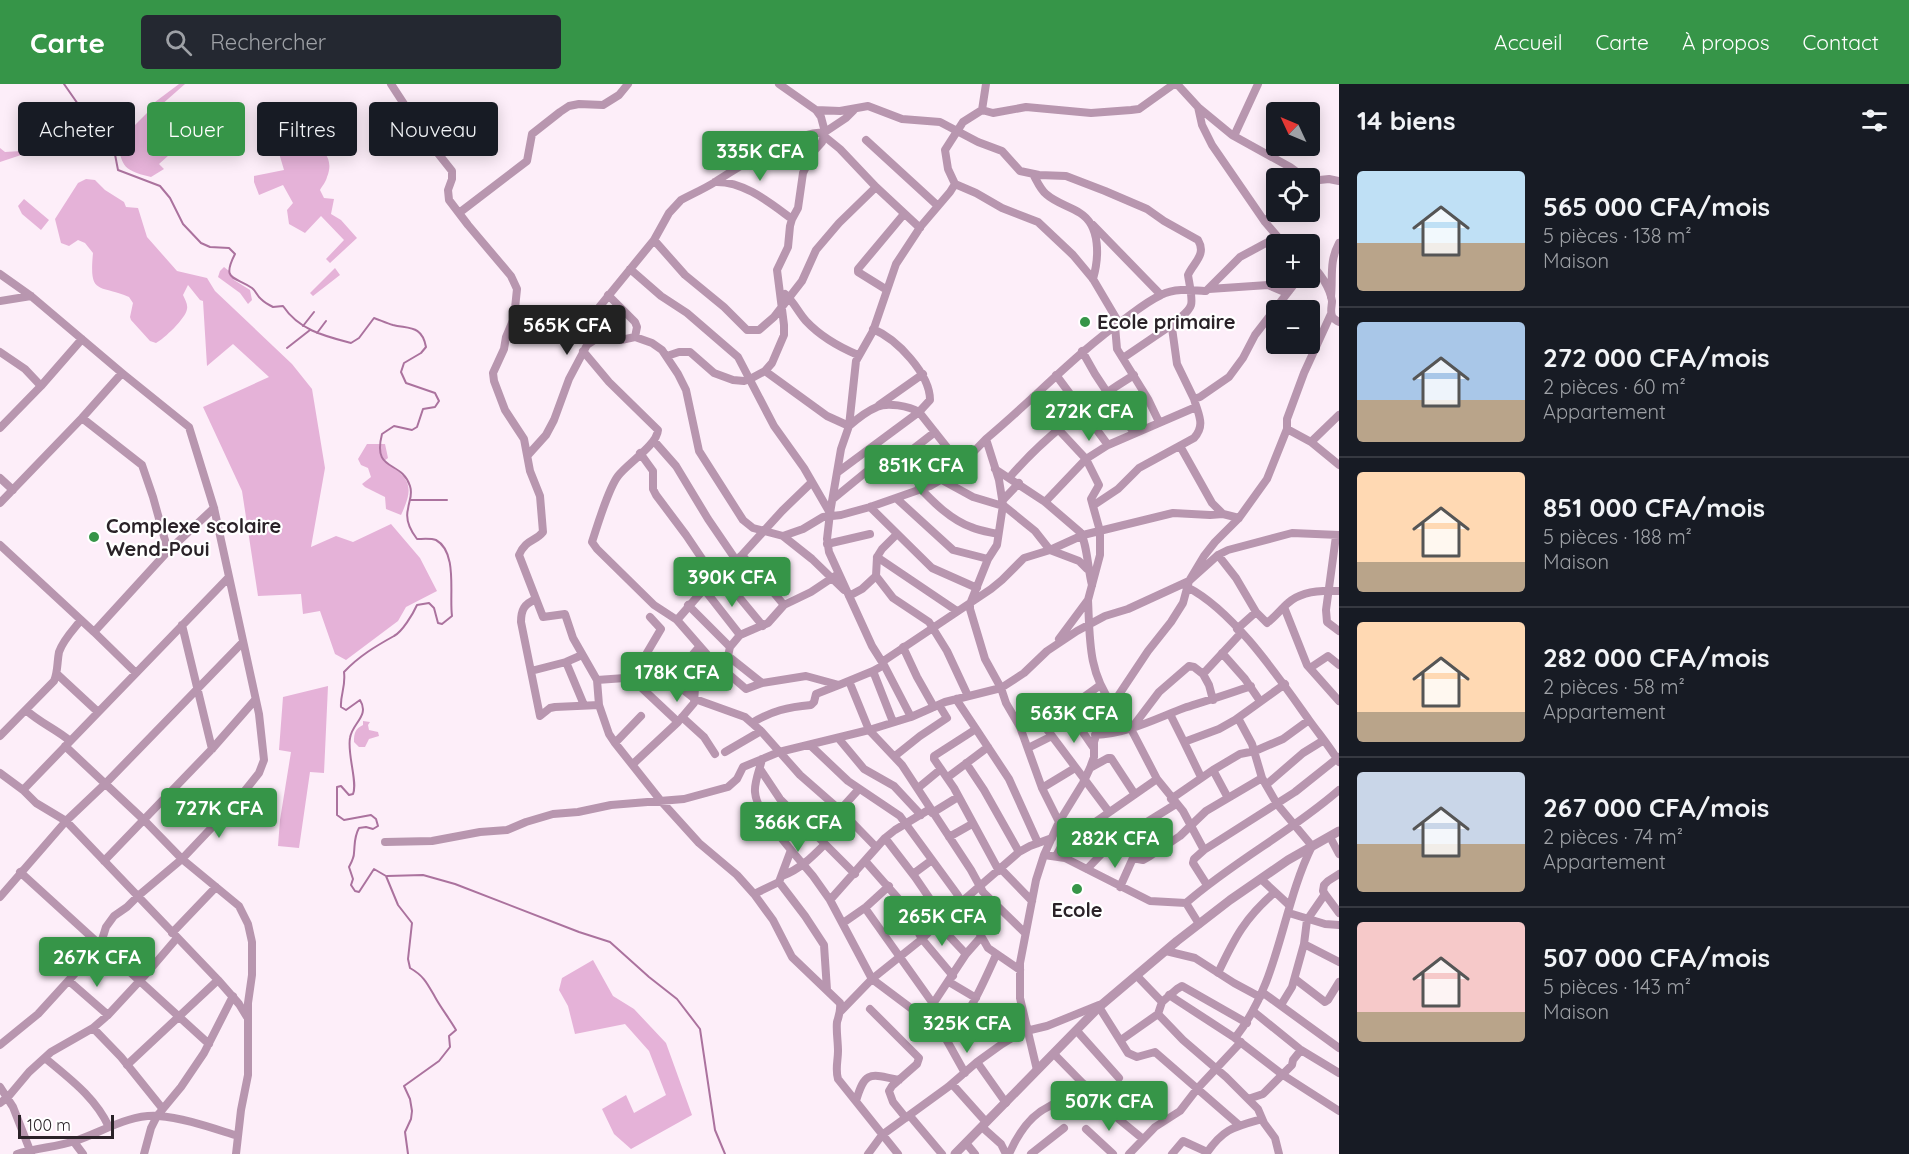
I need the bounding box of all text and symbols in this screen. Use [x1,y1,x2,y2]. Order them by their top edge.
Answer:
search box [141,15,561,69]
text: Carte [30,25,105,60]
icon: search [162,26,195,59]
text: Rechercher [210,28,326,56]
text: Accueil [1494,29,1563,55]
text: Carte [1596,29,1649,55]
text: À propos [1682,29,1770,55]
text: Contact [1803,29,1879,55]
chip: Acheter [18,102,135,156]
chip: Louer [147,102,245,156]
chip: Filtres [257,102,357,156]
chip: Nouveau [369,102,498,156]
north arrow [1266,102,1320,156]
map controls [1266,102,1320,354]
text: 14 biens [1357,104,1456,137]
icon: filters [1858,104,1891,137]
pin: 335K CFA [698,131,822,182]
text: 335K CFA [716,138,804,163]
button: locate [1266,168,1320,222]
text: 565 000 CFA/mois [1543,190,1770,223]
icon: home [1405,195,1477,267]
text: 5 pièces · 138 m² [1543,223,1692,248]
button: + [1266,234,1320,288]
text: Maison [1543,248,1609,273]
button: − [1266,300,1320,354]
pin: 565K CFA [505,305,629,356]
place label: Ecole primaire [1097,309,1236,334]
text: 565K CFA [523,312,611,337]
marker: Ecole primaire [1078,315,1092,329]
text: 272 000 CFA/mois [1543,341,1770,374]
icon: home [1405,346,1477,418]
text: 2 pièces · 60 m² [1543,374,1686,399]
pin: 272K CFA [1027,391,1151,442]
text: 272K CFA [1045,398,1133,423]
text: Appartement [1543,399,1666,424]
pin: 851K CFA [859,445,983,496]
text: 851K CFA [879,452,963,477]
text: 851 000 CFA/mois [1543,491,1765,524]
icon: home [1405,496,1477,568]
place label: Complexe scolaire Wend-Poui [106,513,281,561]
text: 5 pièces · 188 m² [1543,524,1692,549]
marker: Complexe scolaire Wend-Poui [87,530,101,544]
text: Maison [1543,549,1609,574]
pin: 390K CFA [670,557,794,608]
text: 390K CFA [688,564,777,589]
text: 282 000 CFA/mois [1543,641,1770,674]
icon: home [1405,646,1477,718]
pin: 178K CFA [615,652,739,703]
text: 178K CFA [635,659,719,684]
text: 2 pièces · 58 m² [1543,674,1685,699]
pin: 563K CFA [1012,693,1136,744]
text: Appartement [1543,699,1666,724]
text: 563K CFA [1030,700,1118,725]
pin: 727K CFA [157,788,281,839]
text: 267 000 CFA/mois [1543,791,1769,824]
text: 727K CFA [175,795,263,820]
icon: home [1405,796,1477,868]
pin: 366K CFA [736,802,860,853]
text: 366K CFA [754,809,842,834]
pin: 282K CFA [1053,818,1177,869]
text: 2 pièces · 74 m² [1543,824,1683,849]
text: 282K CFA [1071,825,1159,850]
text: Appartement [1543,849,1666,874]
marker: Ecole [1070,882,1084,896]
pin: 265K CFA [880,896,1004,947]
place label: Ecole [1051,897,1103,922]
text: 265K CFA [898,903,986,928]
pin: 267K CFA [35,937,159,988]
text: 507 000 CFA/mois [1543,941,1770,974]
text: 267K CFA [53,944,141,969]
icon: home [1405,946,1477,1018]
text: 5 pièces · 143 m² [1543,974,1691,999]
text: Maison [1543,999,1609,1024]
pin: 325K CFA [905,1003,1029,1054]
text: 325K CFA [923,1010,1011,1035]
pin: 507K CFA [1047,1081,1171,1132]
text: 507K CFA [1065,1088,1153,1113]
scale bar [18,1112,114,1140]
text: 100 m [27,1115,71,1135]

